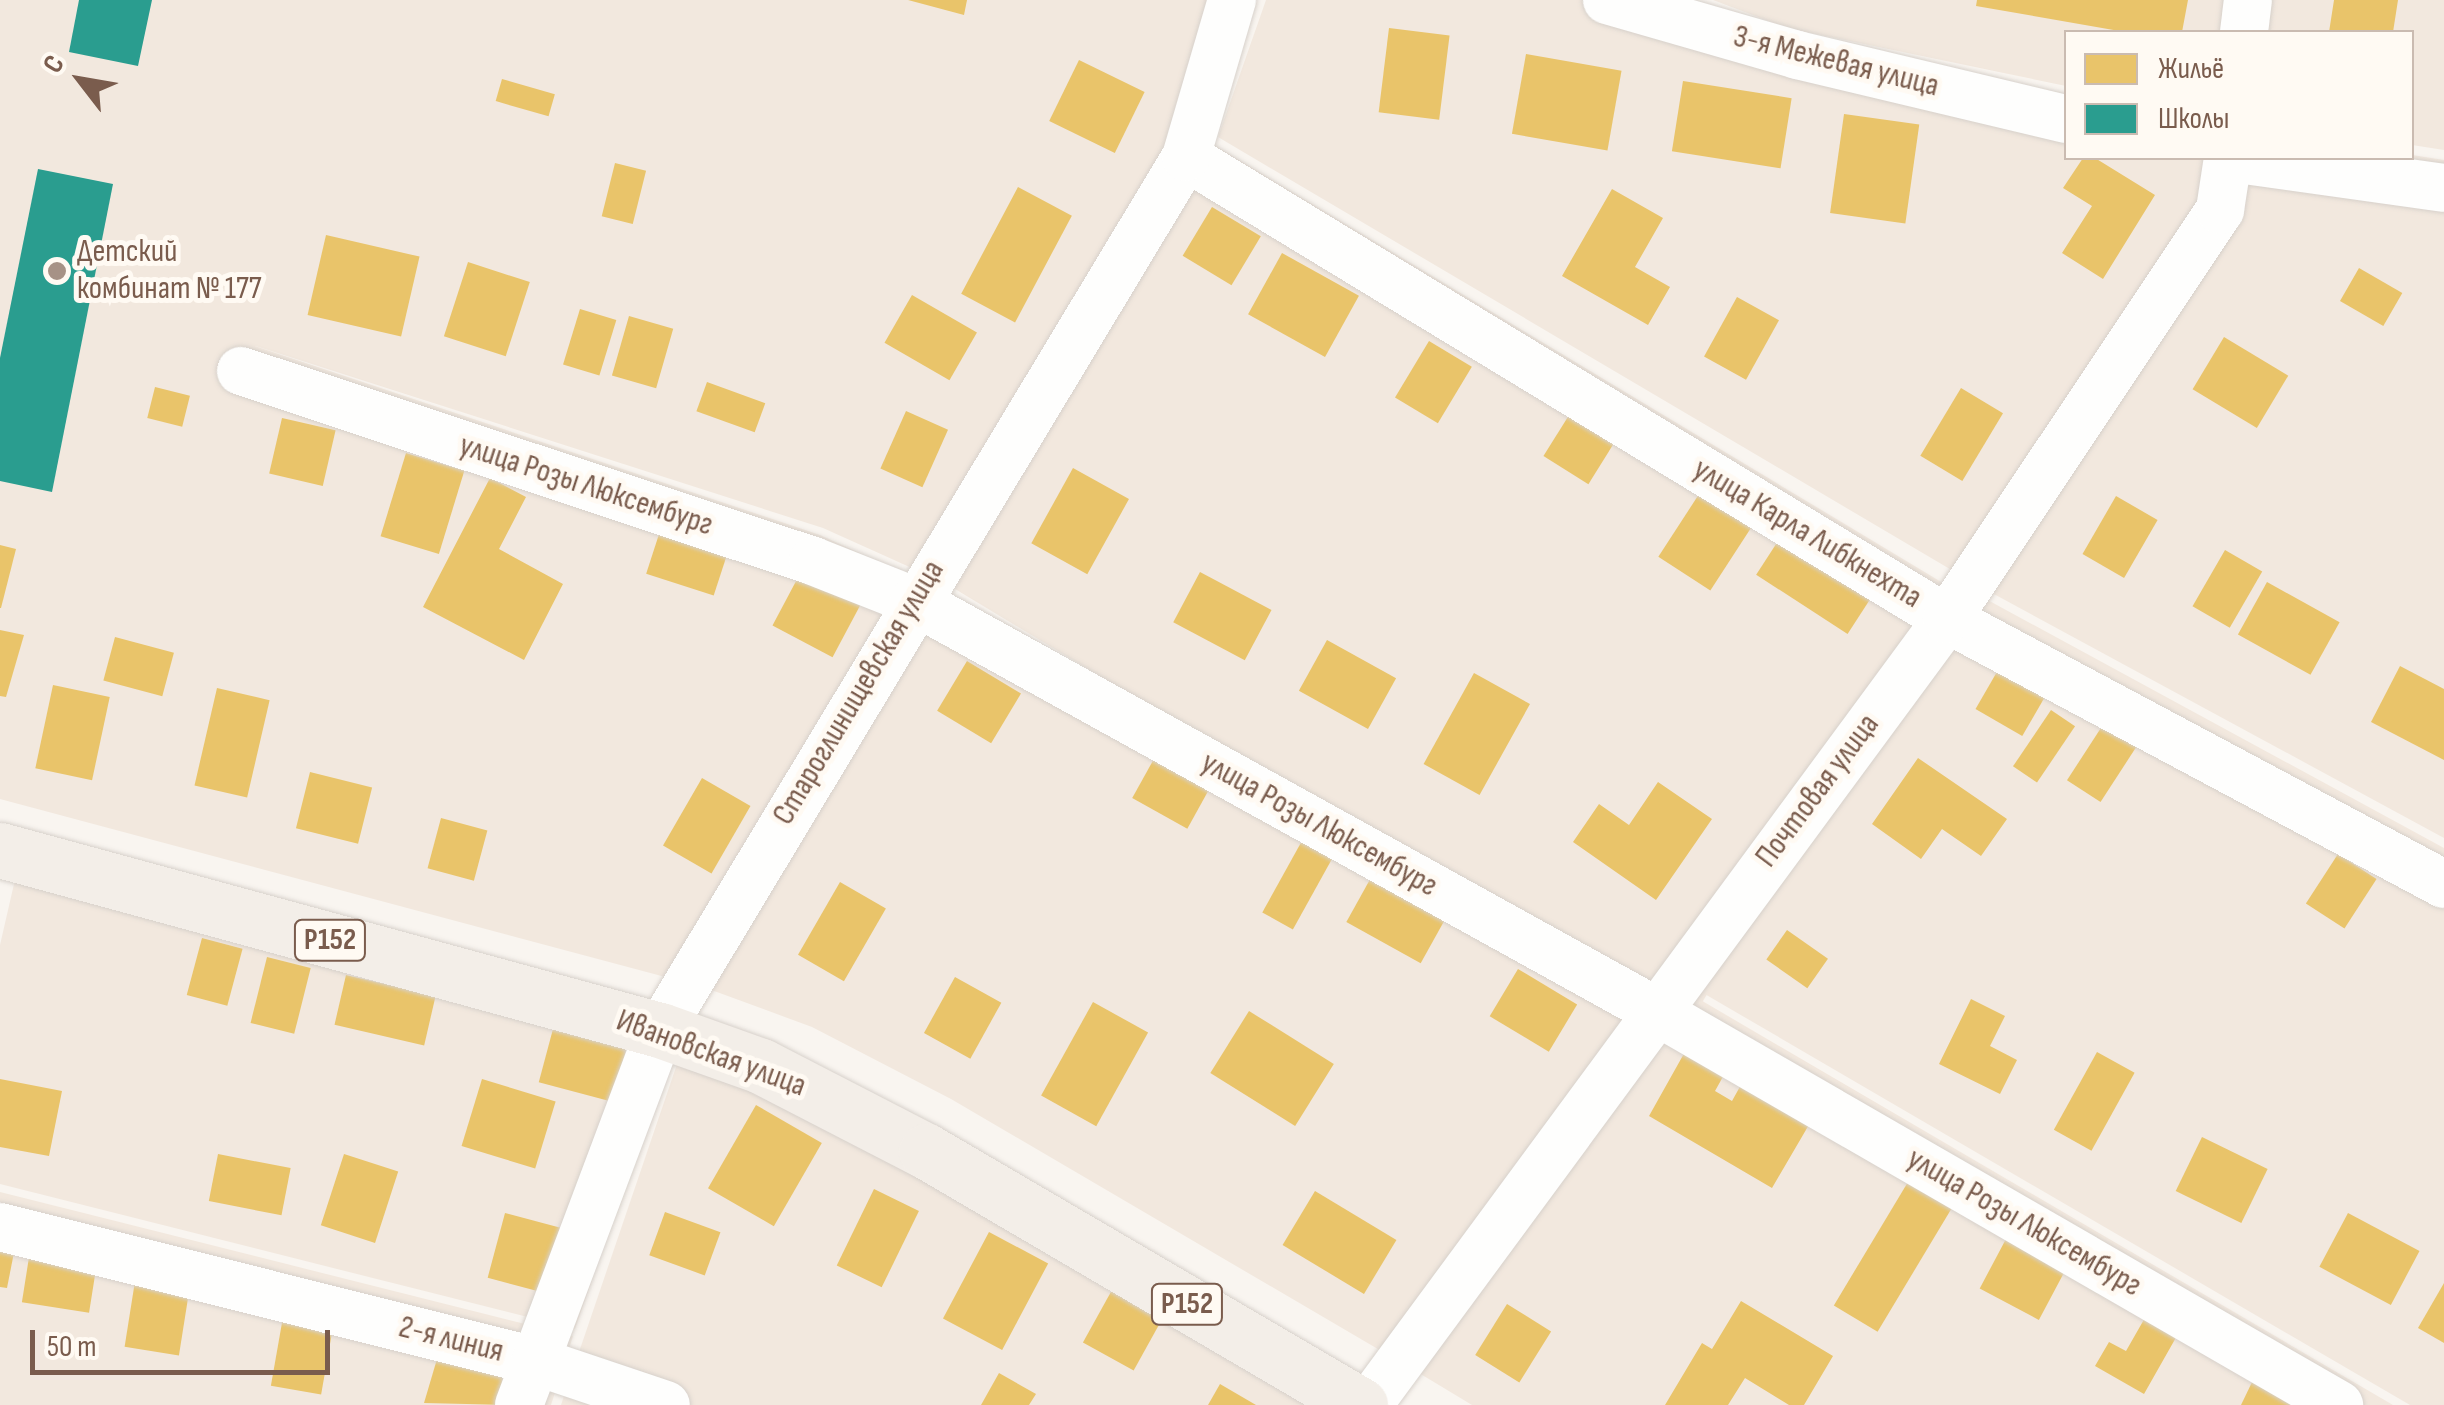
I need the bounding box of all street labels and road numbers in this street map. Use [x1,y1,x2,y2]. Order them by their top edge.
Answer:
street label: 3-я Межевая улица [1729,18,1943,106]
street label: улица Розы Люксембург [454,427,718,545]
street label: улица Карла Либкнехта [1686,451,1928,617]
street label: Староглинищевская улица [765,554,953,832]
street label: Почтовая улица [1748,707,1888,875]
street label: улица Розы Люксембург [1194,744,1444,906]
road number: Р152 [292,915,368,965]
street label: Ивановская улица [611,1002,811,1106]
street label: улица Розы Люксембург [1900,1140,2148,1306]
road number: Р152 [1150,1279,1224,1329]
street label: 2-я линия [395,1309,507,1371]

